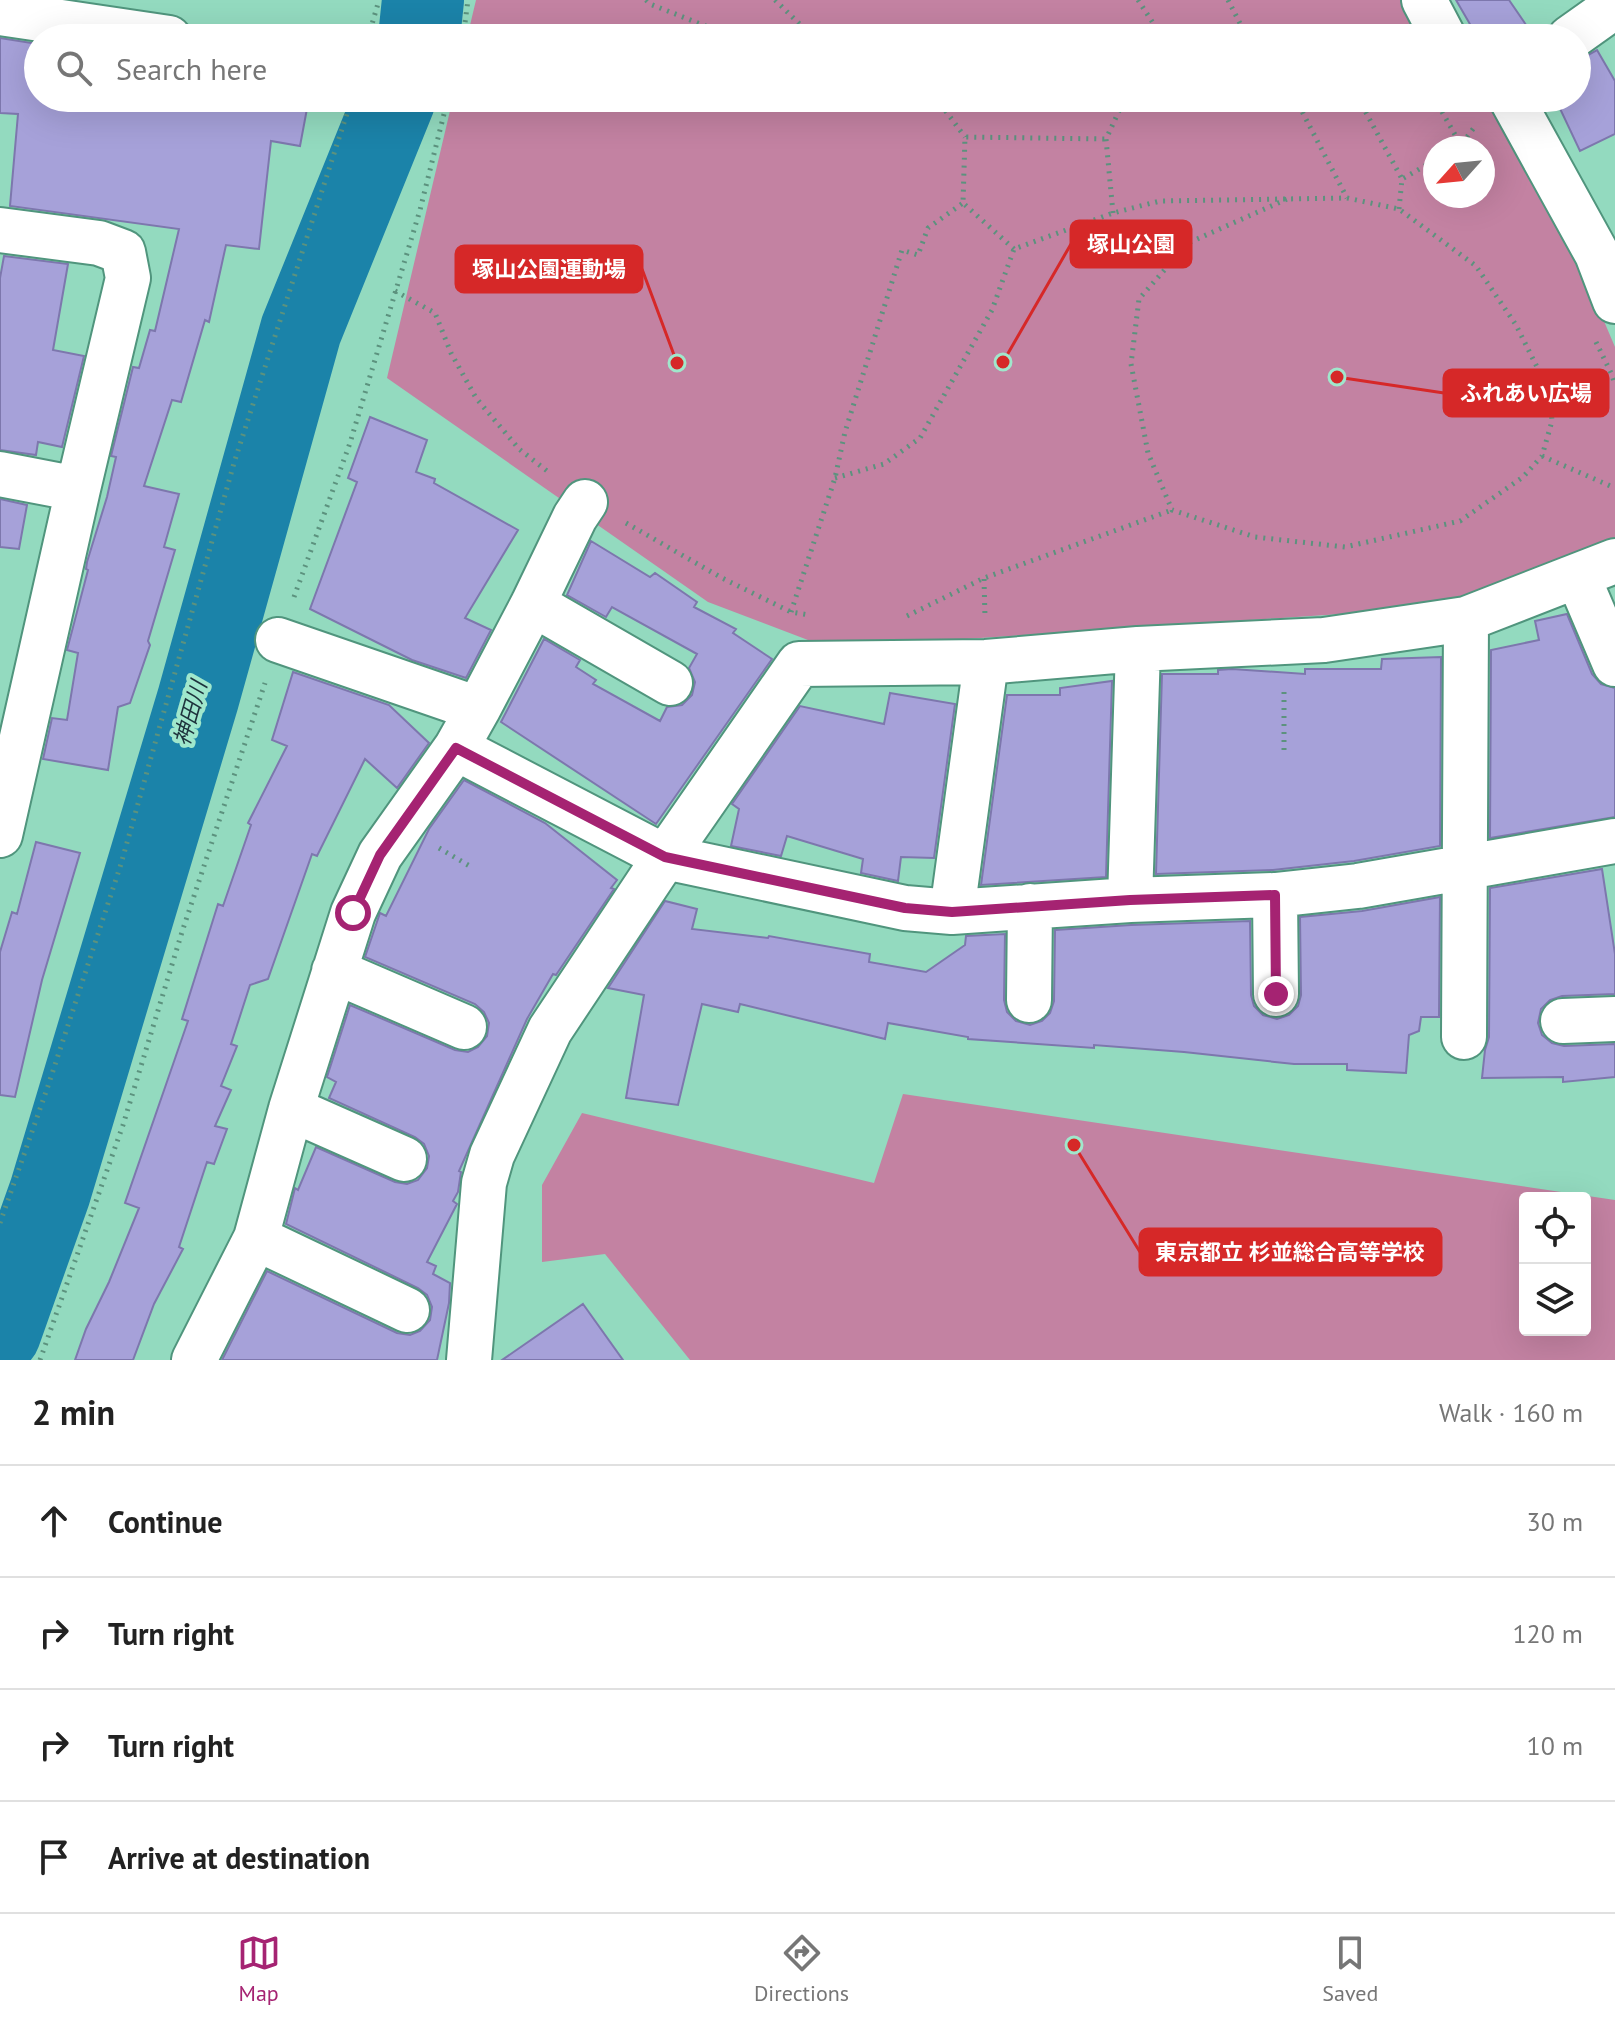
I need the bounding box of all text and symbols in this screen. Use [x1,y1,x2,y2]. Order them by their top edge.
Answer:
search box [24,24,1591,112]
icon: search [52,46,96,90]
text: Search here [116,49,267,88]
north arrow [1423,136,1495,208]
callout: 塚山公園 [1071,221,1191,267]
text: 塚山公園 [1087,230,1175,258]
callout: 塚山公園運動場 [456,246,642,292]
text: 塚山公園運動場 [472,255,626,283]
callout: ふれあい広場 [1444,370,1608,416]
text: ふれあい広場 [1460,379,1592,407]
water label: 神田川 [167,676,213,749]
route start [335,895,371,931]
route end [1258,976,1294,1012]
map controls [1519,1192,1591,1336]
button: locate [1519,1192,1591,1264]
callout: 東京都立 杉並総合高等学校 [1140,1229,1441,1275]
text: 東京都立 杉並総合高等学校 [1155,1238,1425,1266]
button: layers [1519,1264,1591,1336]
text: 2 min [32,1390,115,1434]
text: Walk · 160 m [1439,1396,1583,1429]
icon: ahead [32,1499,76,1543]
text: Continue [108,1502,222,1541]
text: 30 m [1527,1505,1583,1538]
icon: right [32,1611,76,1655]
text: Turn right [108,1614,234,1653]
text: 120 m [1512,1617,1583,1650]
icon: right [32,1723,76,1767]
text: Turn right [108,1726,234,1765]
text: 10 m [1527,1729,1583,1762]
icon: arrive [32,1835,76,1879]
text: Arrive at destination [108,1838,370,1877]
tab: Map [237,1931,281,2007]
tab: Directions [754,1931,849,2007]
tab: Saved [1322,1931,1378,2007]

